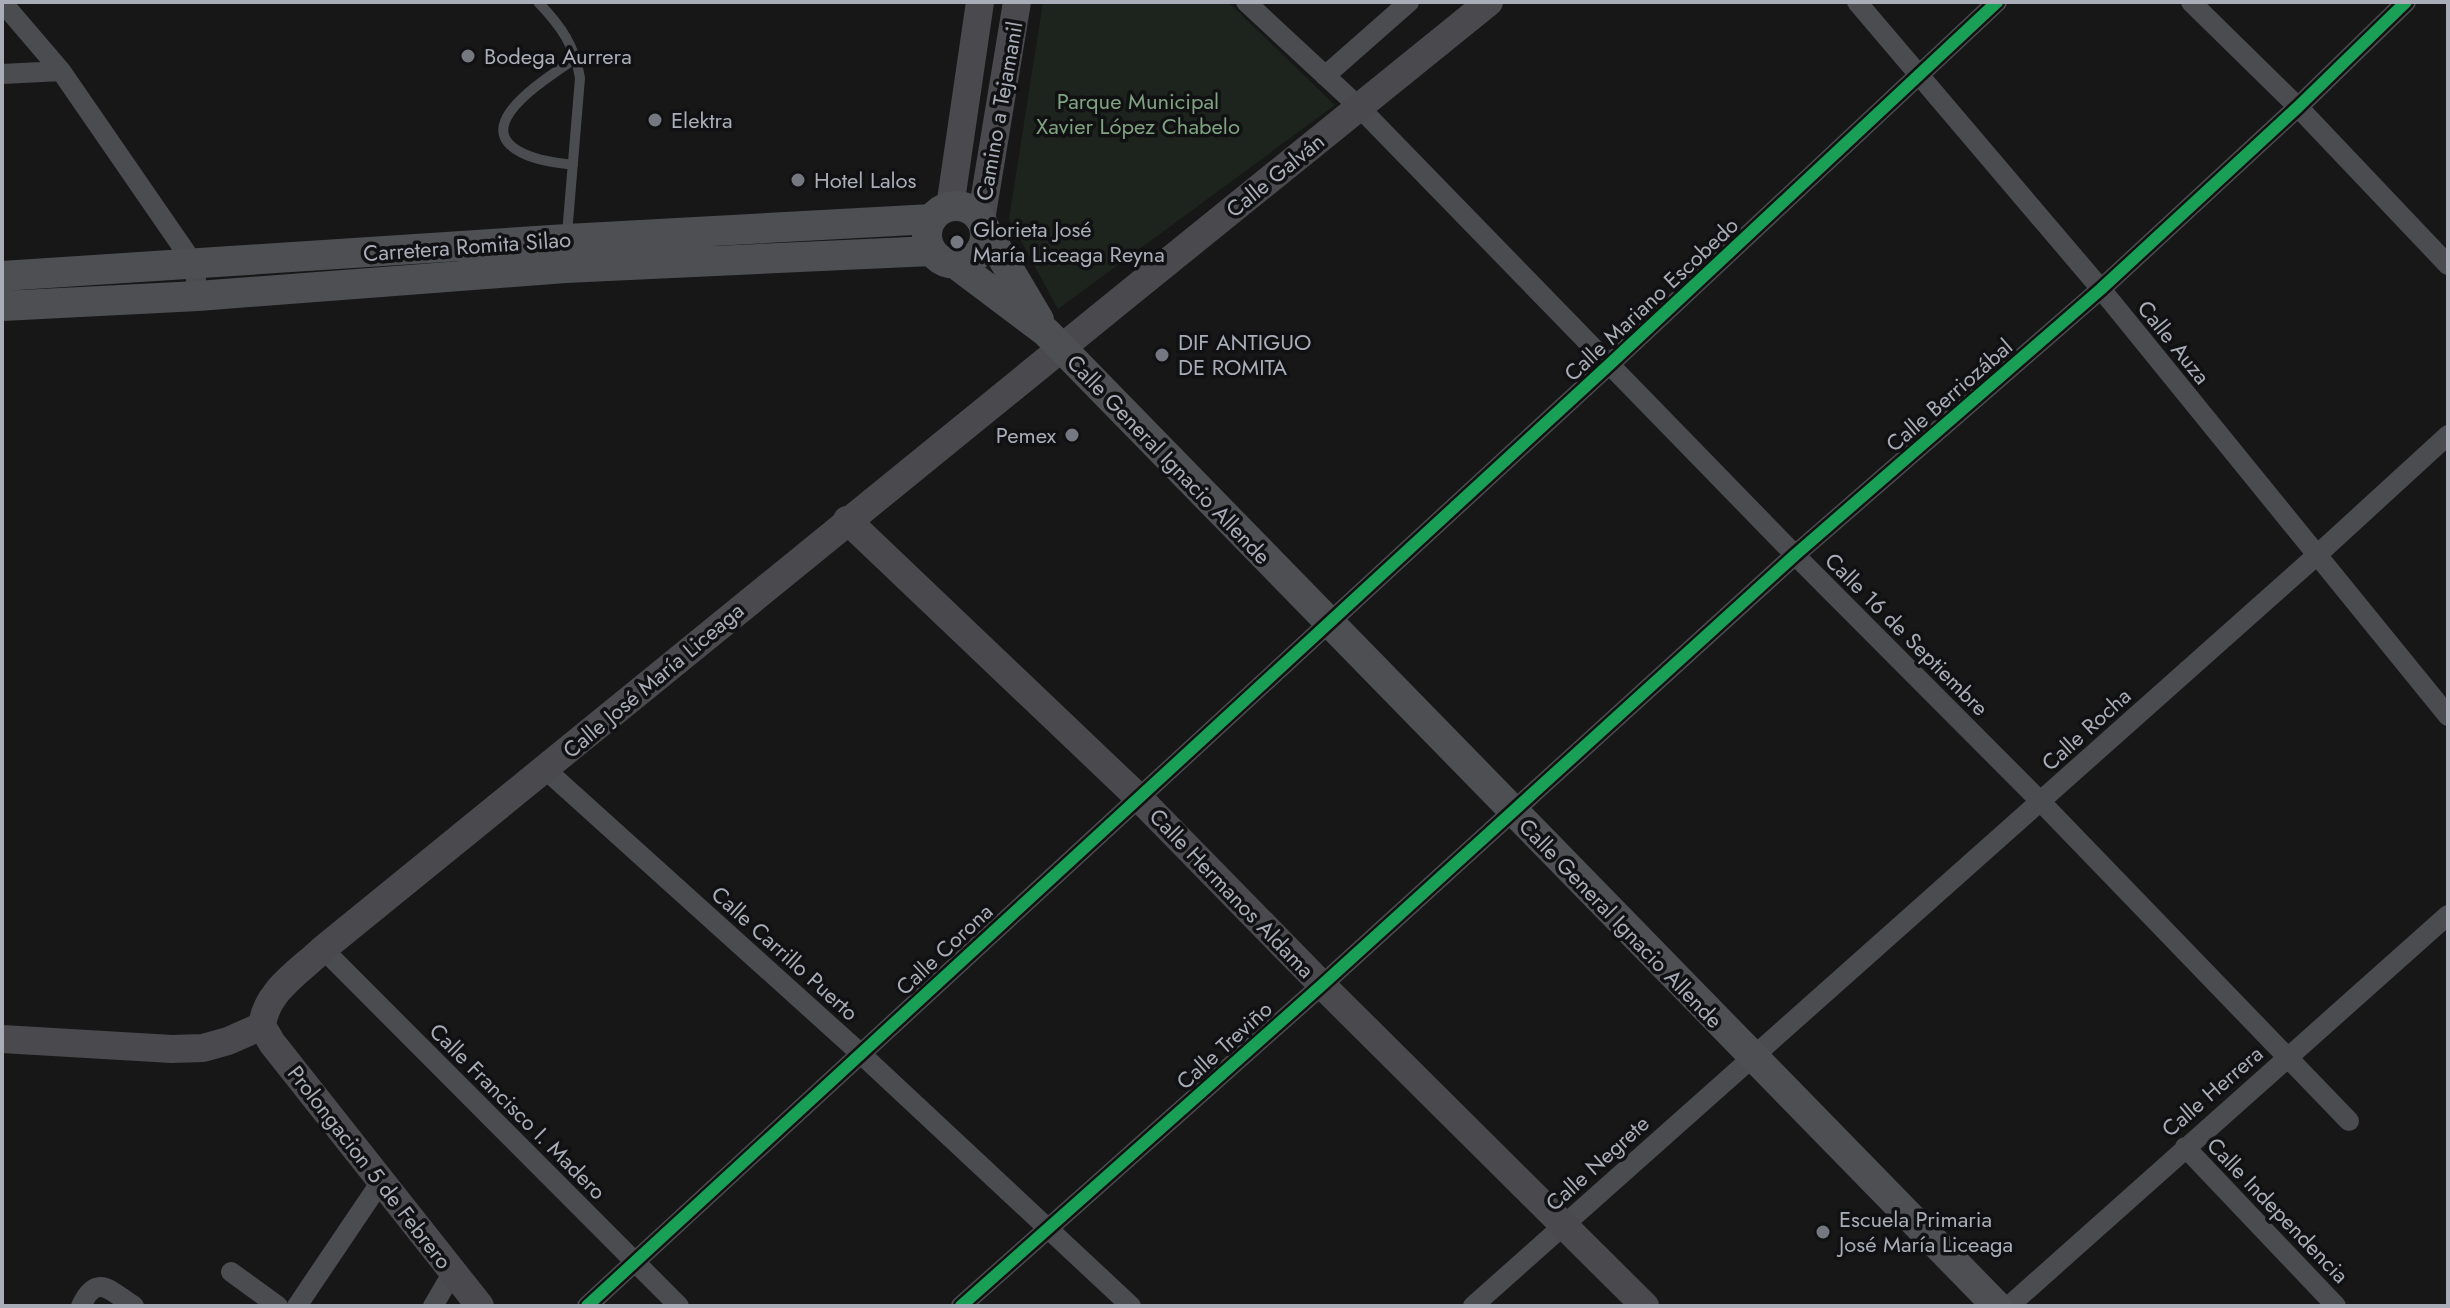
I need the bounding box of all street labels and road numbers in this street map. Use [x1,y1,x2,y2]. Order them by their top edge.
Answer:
street label: Camino a Tejamanil [967,19,1031,203]
street label: Calle Galván [1219,125,1331,225]
street label: Calle Mariano Escobedo [1557,210,1745,388]
street label: Carretera Romita Silao [362,223,572,269]
street label: Calle Auza [2130,293,2218,391]
street label: Calle Berriozábal [1879,331,2019,459]
street label: Calle General Ignacio Allende [1060,347,1278,571]
street label: Calle 16 de Septiembre [1818,545,1996,723]
street label: Calle José María Liceaga [555,595,751,765]
street label: Calle Rocha [2034,680,2138,778]
street label: Calle Hermanos Aldama [1142,801,1322,985]
street label: Calle General Ignacio Allende [1512,811,1730,1035]
street label: Calle Carrillo Puerto [704,878,866,1028]
street label: Calle Corona [888,896,1000,1002]
street label: Calle Treviño [1169,993,1279,1097]
street label: Calle Francisco I. Madero [422,1015,614,1207]
street label: Calle Herrera [2154,1038,2270,1144]
street label: Prolongacion 5 de Febrero [280,1058,460,1276]
street label: Calle Negrete [1538,1108,1656,1218]
street label: Calle Independencia [2200,1130,2356,1290]

